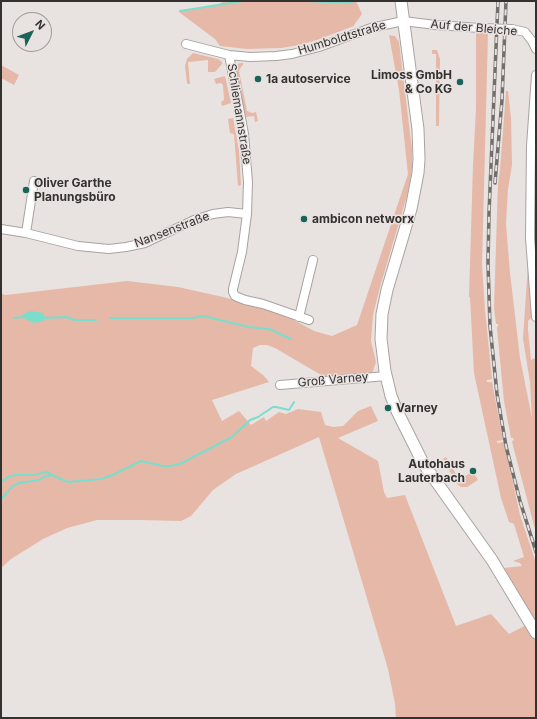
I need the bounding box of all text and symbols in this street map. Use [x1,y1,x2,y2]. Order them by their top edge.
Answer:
north arrow [12,12,52,52]
text: N [32,17,48,32]
street label: Auf der Bleiche [430,17,518,39]
street label: Humboldtstraße [296,18,388,58]
street label: Schliemannstraße [224,63,254,165]
place label: Limoss GmbH & Co KG [371,68,452,96]
place label: 1a autoservice [266,72,351,86]
marker: 1a autoservice [253,74,263,84]
marker: Limoss GmbH & Co KG [455,77,465,87]
place label: Oliver Garthe Planungsbüro [34,176,116,204]
marker: Oliver Garthe Planungsbüro [21,185,31,195]
street label: Nansenstraße [132,209,212,251]
place label: ambicon networx [312,212,414,226]
marker: ambicon networx [299,214,309,224]
street label: Groß Varney [297,370,369,390]
place label: Varney [396,401,438,415]
marker: Varney [383,403,393,413]
place label: Autohaus Lauterbach [398,457,465,485]
marker: Autohaus Lauterbach [468,466,478,476]

